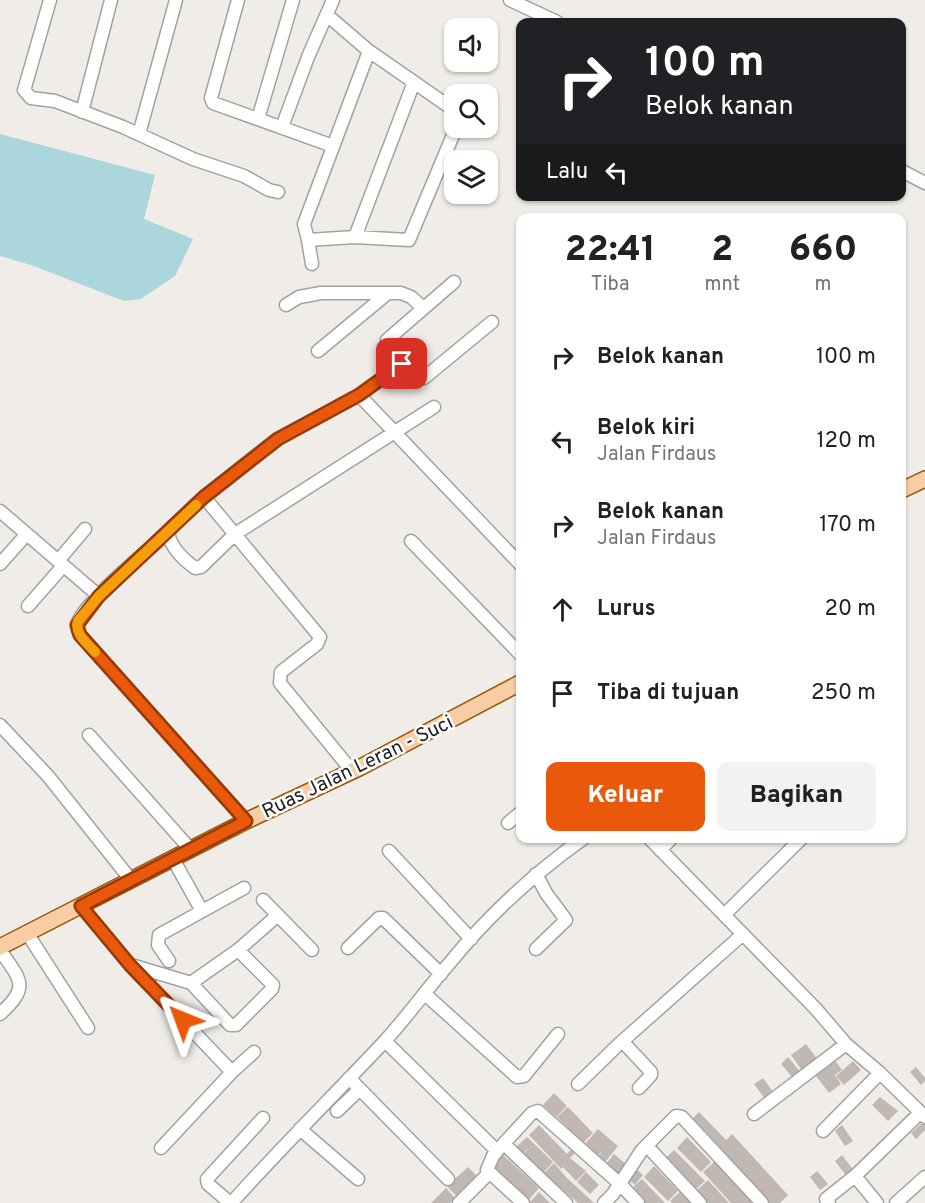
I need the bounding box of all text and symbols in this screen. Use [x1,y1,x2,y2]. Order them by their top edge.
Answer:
map controls [444,18,498,204]
button: sound [444,18,498,72]
text: 100 m [645,38,764,91]
icon: right [546,42,624,120]
button: search [444,84,498,138]
text: Belok kanan [645,90,794,124]
button: layers [444,150,498,204]
icon: left [600,156,633,189]
text: Lalu [546,159,588,186]
text: 22:41 [565,228,656,274]
text: 2 [711,228,733,274]
text: 660 [789,228,857,274]
text: Tiba [591,272,630,298]
text: mnt [704,272,740,298]
text: m [815,272,832,298]
pin [376,338,427,389]
icon: right [546,341,579,374]
text: Belok kanan [597,344,724,371]
text: 100 m [816,344,876,371]
icon: arrive [385,347,418,380]
text: Belok kiri [597,415,695,442]
icon: left [546,425,579,458]
text: 120 m [816,428,876,455]
text: Jalan Firdaus [597,442,716,468]
text: Belok kanan [597,499,724,526]
icon: right [546,509,579,542]
text: 170 m [819,512,876,539]
text: Jalan Firdaus [597,526,716,552]
icon: ahead [546,593,579,626]
text: Lurus [597,596,656,623]
text: 20 m [825,596,876,623]
icon: arrive [546,677,579,710]
text: Tiba di tujuan [597,680,739,707]
text: 250 m [811,680,876,707]
street label: Ruas Jalan Leran - Suci [258,710,458,825]
button: Keluar [546,762,705,831]
button: Bagikan [717,762,876,831]
position arrow [151,988,215,1052]

